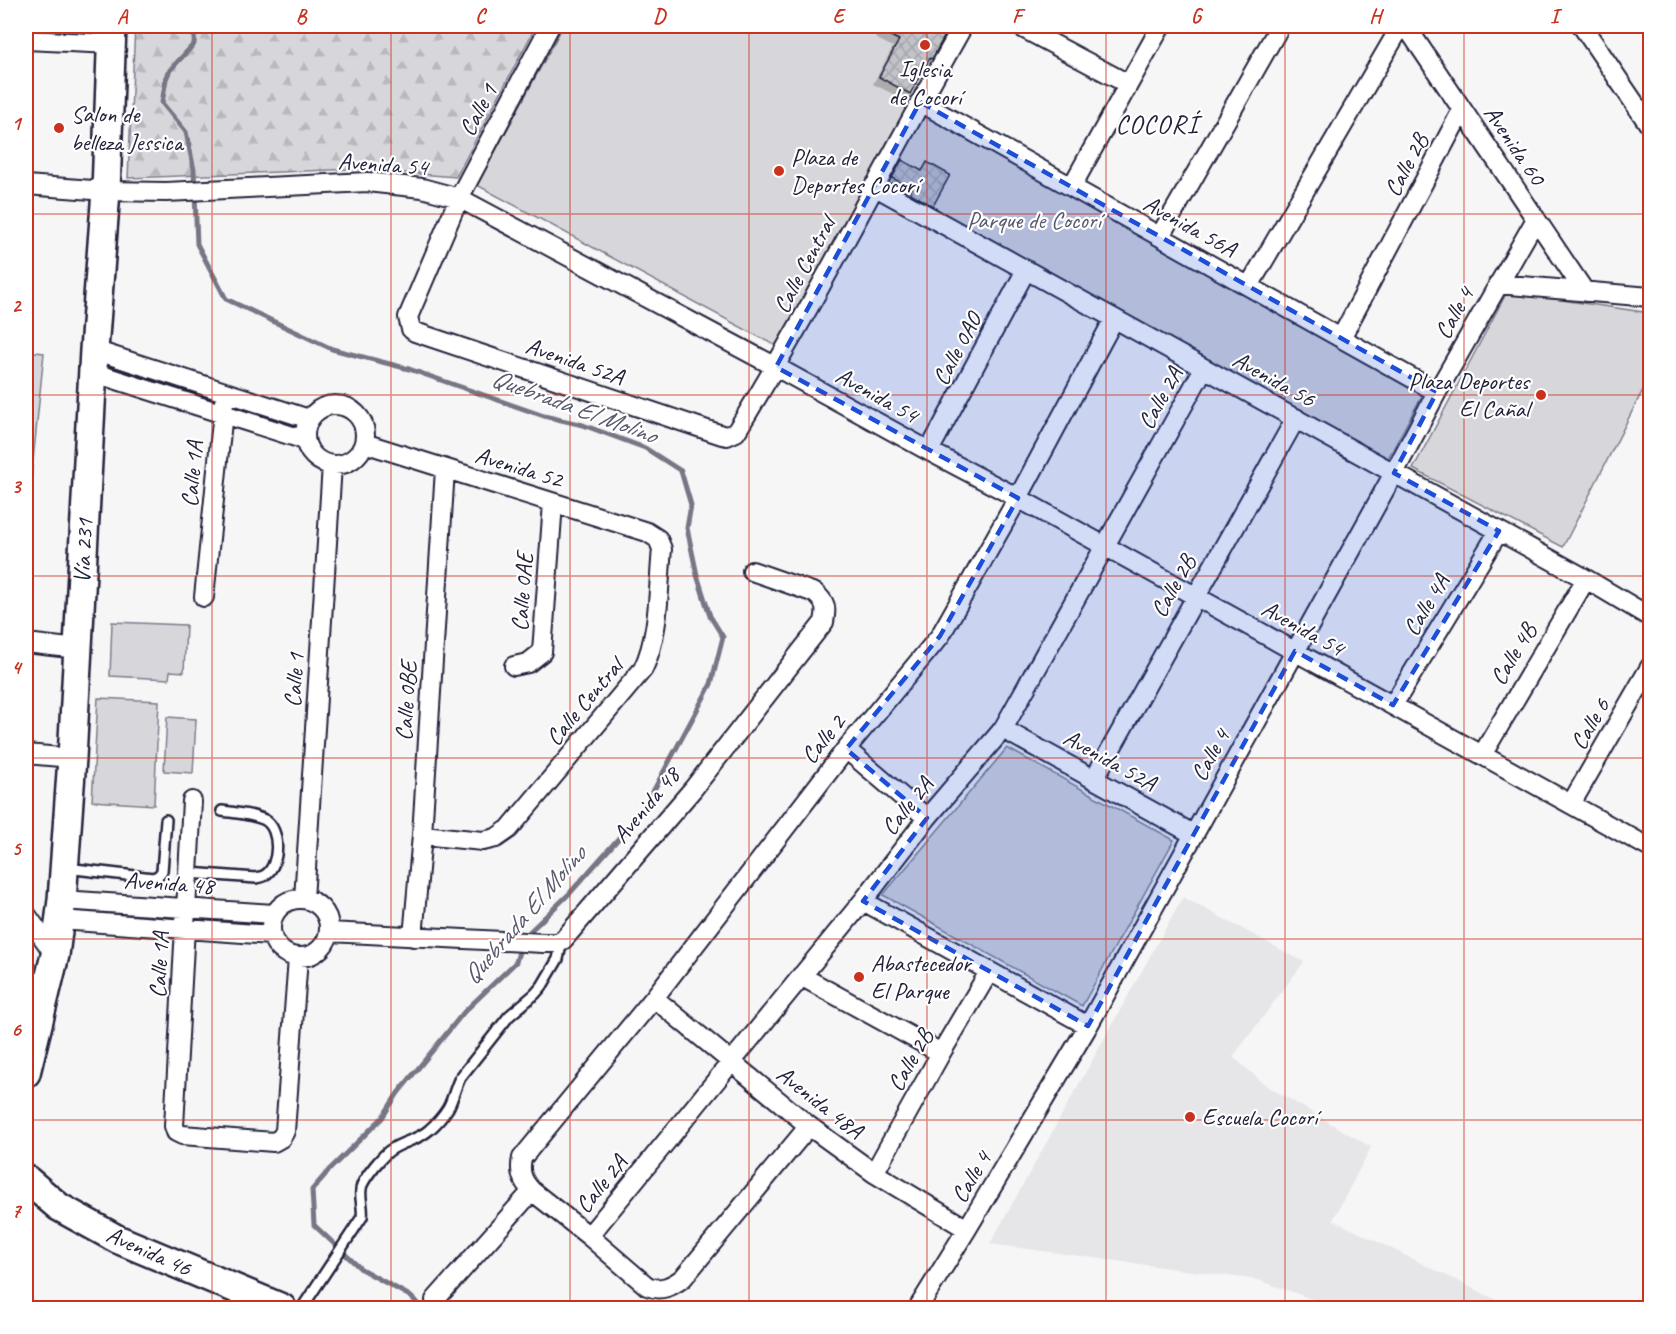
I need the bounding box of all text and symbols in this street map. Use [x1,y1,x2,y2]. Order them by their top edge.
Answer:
text: A [117,4,129,29]
text: B [296,4,308,29]
text: C [475,4,487,29]
text: D [653,4,667,29]
text: E [833,4,847,29]
text: F [1012,4,1026,29]
text: G [1191,4,1204,29]
text: H [1369,4,1384,29]
text: I [1550,4,1563,29]
marker: Iglesia de Cocorí [918,38,932,52]
place label: Iglesia de Cocorí [889,54,966,112]
street label: Calle 1 [452,78,505,141]
place label: Salon de belleza Jessica [71,99,185,157]
street label: Avenida 60 [1478,99,1554,192]
district label: COCORÍ [1115,108,1203,141]
text: 1 [12,111,23,136]
marker: Salon de belleza Jessica [52,121,66,135]
street label: Calle 2B [1377,127,1436,202]
place label: Plaza de Deportes Cocorí [791,142,923,200]
street label: Avenida 54 [337,146,431,182]
marker: Plaza de Deportes Cocorí [772,164,786,178]
street label: Avenida 56A [1138,188,1243,264]
park label: Parque de Cocorí [967,205,1105,235]
street label: Calle Central [766,208,844,318]
street label: Calle 4 [1428,280,1481,344]
text: 2 [12,293,23,318]
street label: Calle 0AO [925,306,989,390]
street label: Avenida 52A [522,330,629,392]
street label: Avenida 56 [1228,344,1322,414]
street label: Avenida 54 [831,360,925,431]
water label: Quebrada El Molino [487,361,664,452]
street label: Calle 2A [1131,361,1190,434]
place label: Plaza Deportes El Cañal [1408,366,1533,424]
marker: Plaza Deportes El Cañal [1534,388,1548,402]
street label: Calle 1A [174,439,210,508]
street label: Avenida 52 [472,440,568,495]
text: 3 [12,474,23,499]
street label: Vía 231 [66,517,100,584]
street label: Calle 2B [1144,548,1203,622]
street label: Calle 0AE [504,549,540,632]
street label: Calle 4A [1396,568,1456,641]
street label: Avenida 54 [1257,593,1351,664]
street label: Calle 4B [1483,616,1544,690]
street label: Calle Central [539,649,632,752]
street label: Calle 1 [277,651,311,708]
text: 4 [12,655,24,680]
street label: Calle 0BE [388,657,424,742]
street label: Calle 6 [1563,692,1617,755]
street label: Calle 2 [794,707,853,770]
street label: Avenida 52A [1058,722,1163,798]
street label: Calle 4 [1184,722,1237,786]
street label: Avenida 48 [606,759,688,849]
street label: Calle 2A [874,770,940,841]
text: 5 [12,836,23,861]
water label: Quebrada El Molino [455,836,596,991]
street label: Avenida 48 [123,865,217,901]
street label: Calle 1A [142,930,176,999]
place label: Abastecedor El Parque [871,948,973,1006]
marker: Abastecedor El Parque [852,970,866,984]
text: 6 [11,1017,22,1042]
street label: Calle 2B [880,1022,940,1096]
street label: Avenida 48A [771,1059,870,1146]
place label: Escuela Cocorí [1202,1102,1322,1132]
marker: Escuela Cocorí [1183,1110,1197,1124]
street label: Calle 4 [944,1144,999,1208]
street label: Calle 2A [568,1148,634,1219]
text: 7 [12,1198,23,1223]
street label: Avenida 46 [102,1219,197,1283]

